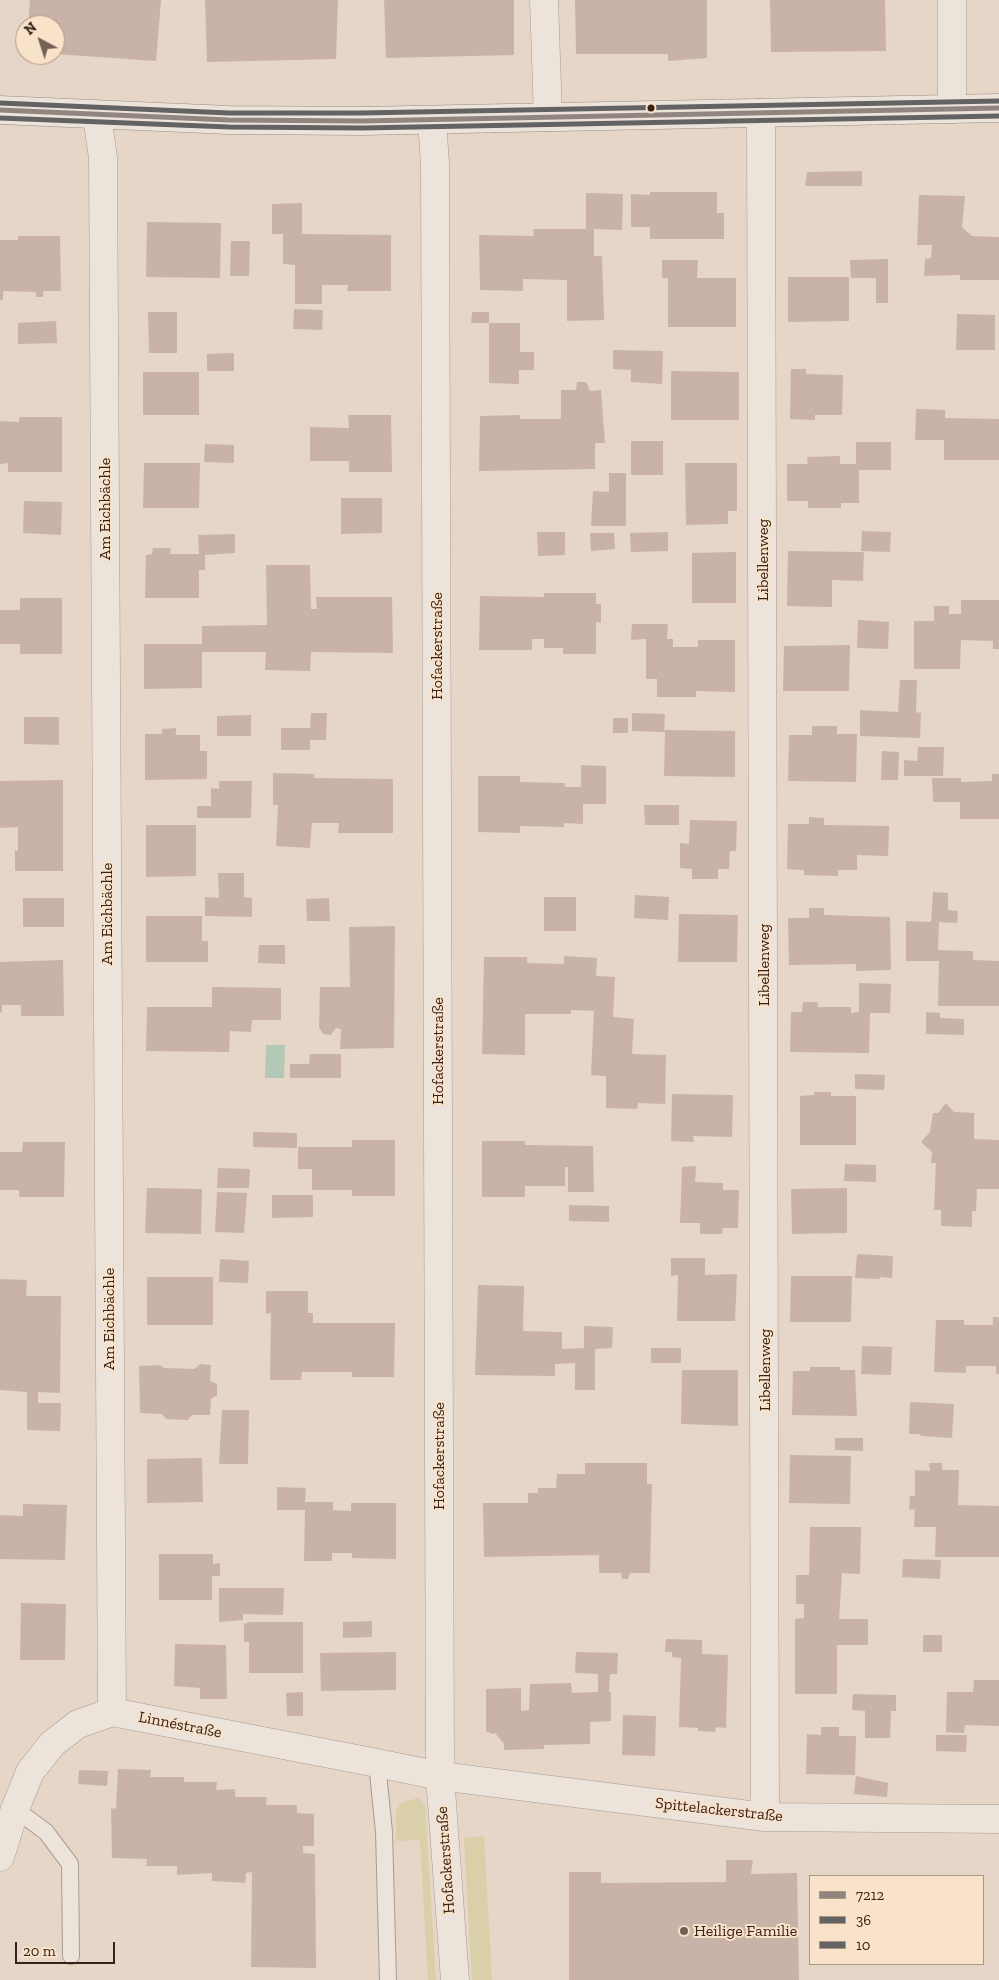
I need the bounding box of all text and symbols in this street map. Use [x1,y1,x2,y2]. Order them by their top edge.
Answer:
north arrow [15,15,65,65]
text: N [21,19,40,39]
unlabelled marker [646,103,656,113]
street label: Am Eichbächle [95,458,115,560]
street label: Libellenweg [753,519,773,601]
street label: Hofackerstraße [427,592,447,700]
street label: Am Eichbächle [97,863,117,965]
street label: Libellenweg [754,924,774,1006]
street label: Hofackerstraße [428,997,448,1105]
street label: Am Eichbächle [99,1268,119,1370]
street label: Libellenweg [755,1329,775,1411]
street label: Hofackerstraße [429,1402,449,1510]
street label: Linnéstraße [137,1708,223,1742]
street label: Spittelackerstraße [654,1794,784,1826]
street label: Hofackerstraße [433,1806,459,1914]
legend [809,1875,984,1965]
text: 7212 [856,1886,884,1904]
text: 36 [856,1911,871,1929]
place label: Heilige Familie [694,1921,797,1941]
marker: Heilige Familie [678,1925,690,1937]
scale bar [18,1932,118,1964]
text: 10 [856,1936,870,1954]
text: 20 m [23,1942,56,1960]

